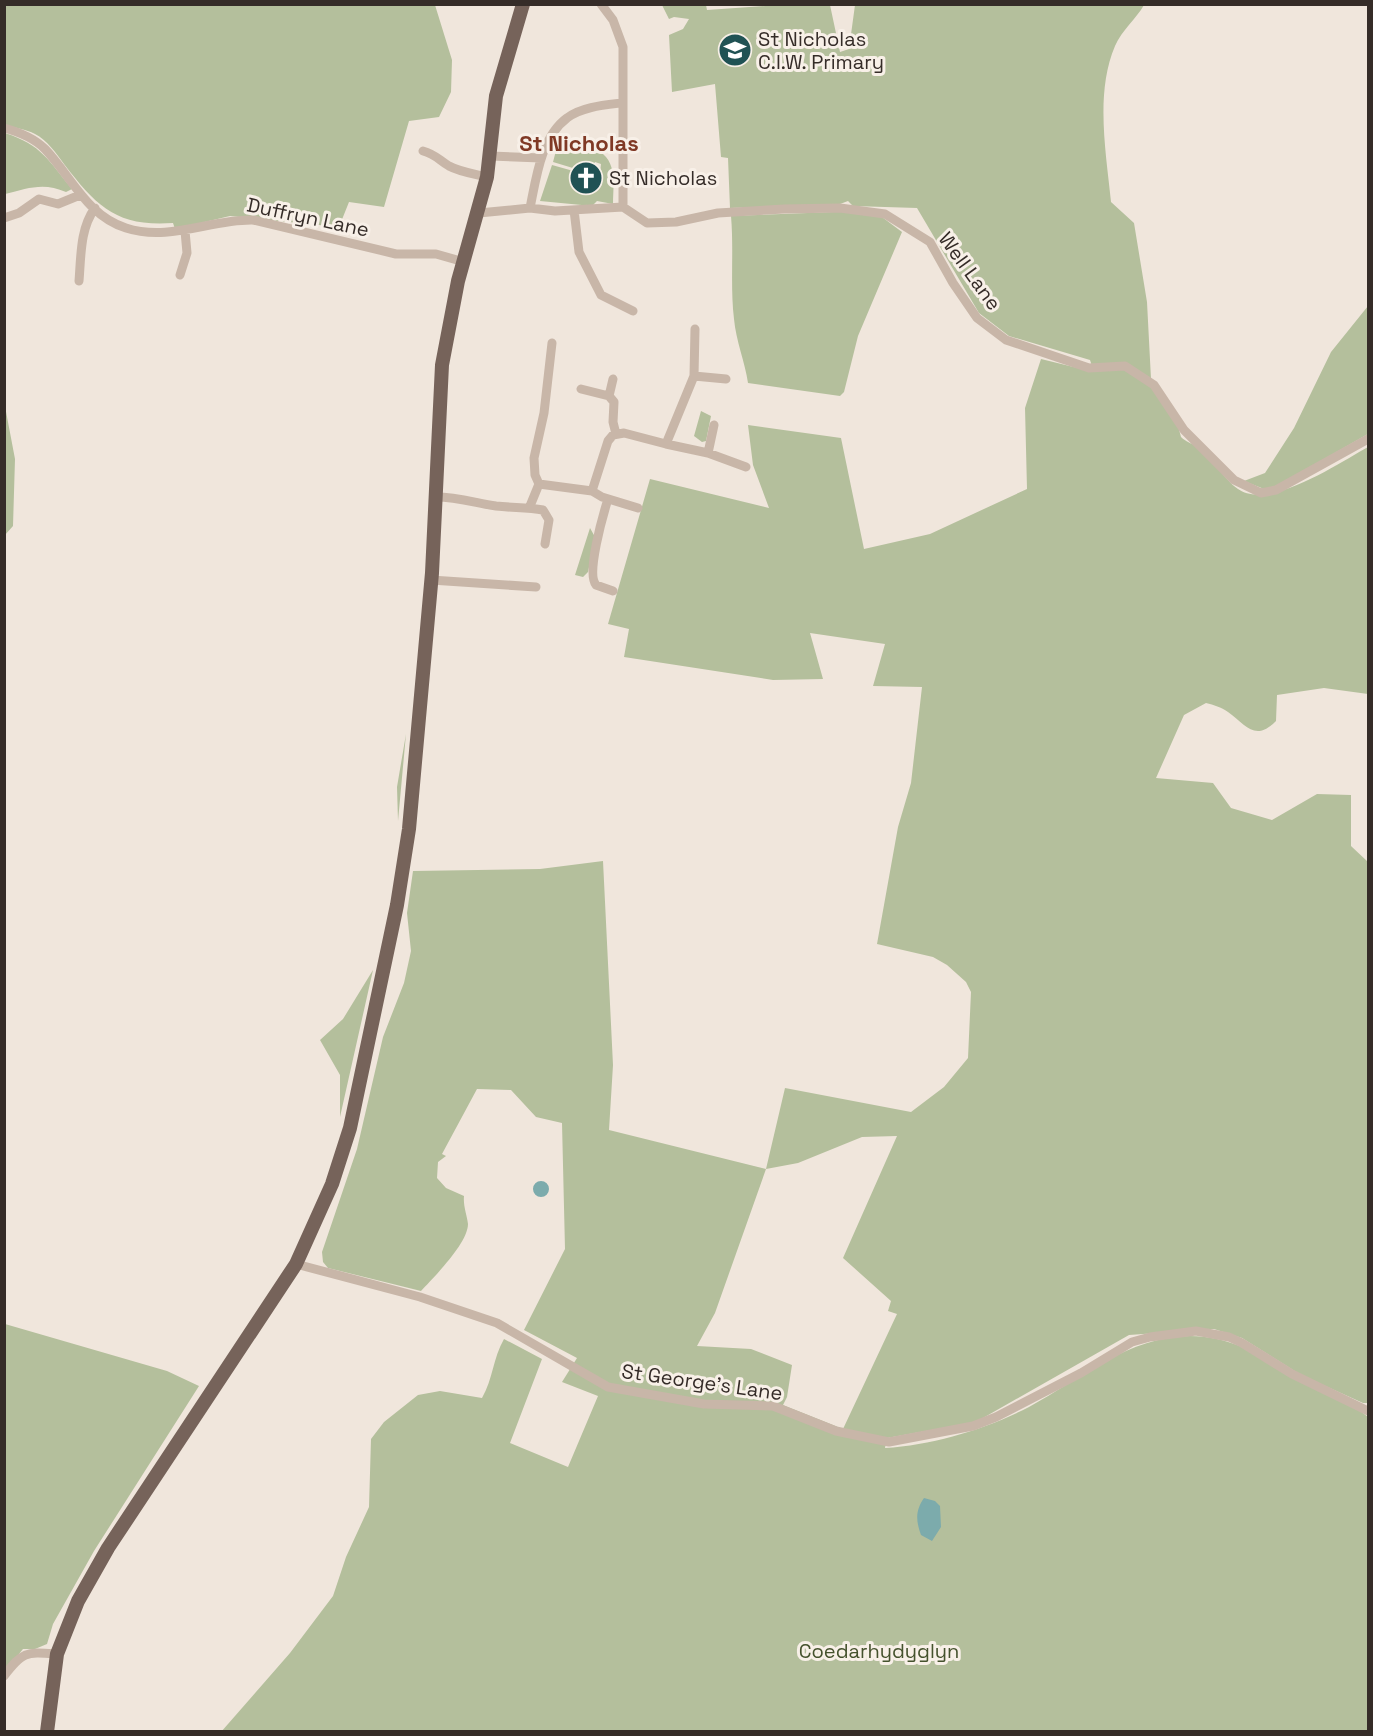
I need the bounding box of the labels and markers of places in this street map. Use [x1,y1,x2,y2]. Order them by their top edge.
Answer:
place label: St Nicholas C.I.W. Primary [758,26,884,75]
school or university icon: St Nicholas C.I.W. Primary [717,32,753,68]
church icon: St Nicholas [568,160,604,196]
place label: St Nicholas [609,165,717,191]

